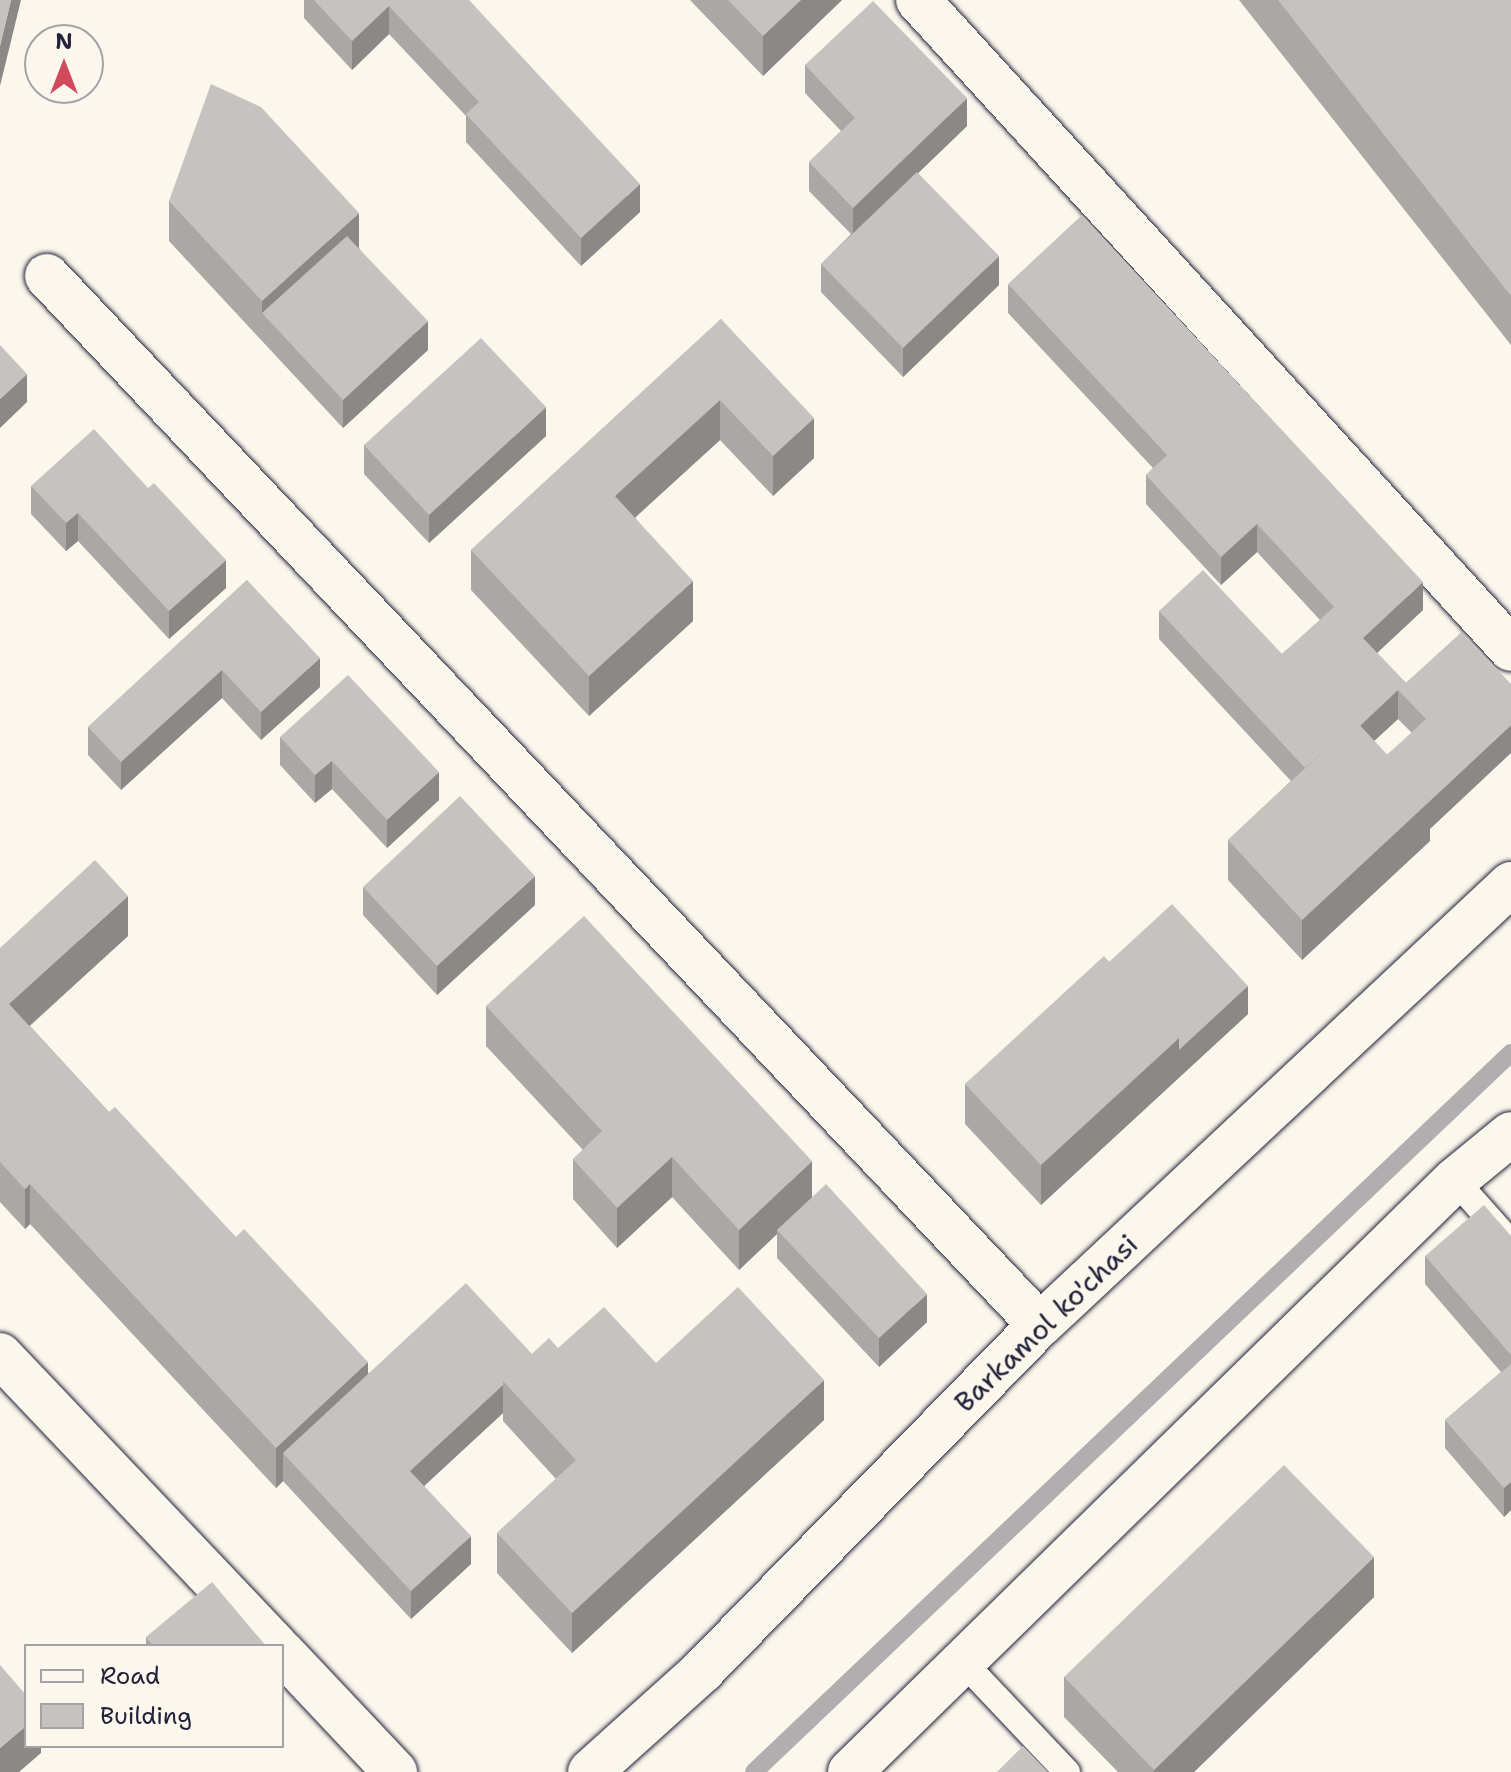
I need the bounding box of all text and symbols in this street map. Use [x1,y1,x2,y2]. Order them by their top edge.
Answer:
north arrow [24,24,104,104]
text: N [55,27,73,56]
street label: Barkamol ko'chasi [947,1227,1145,1419]
legend [24,1644,284,1748]
text: Road [100,1660,160,1692]
text: Building [100,1700,192,1732]

